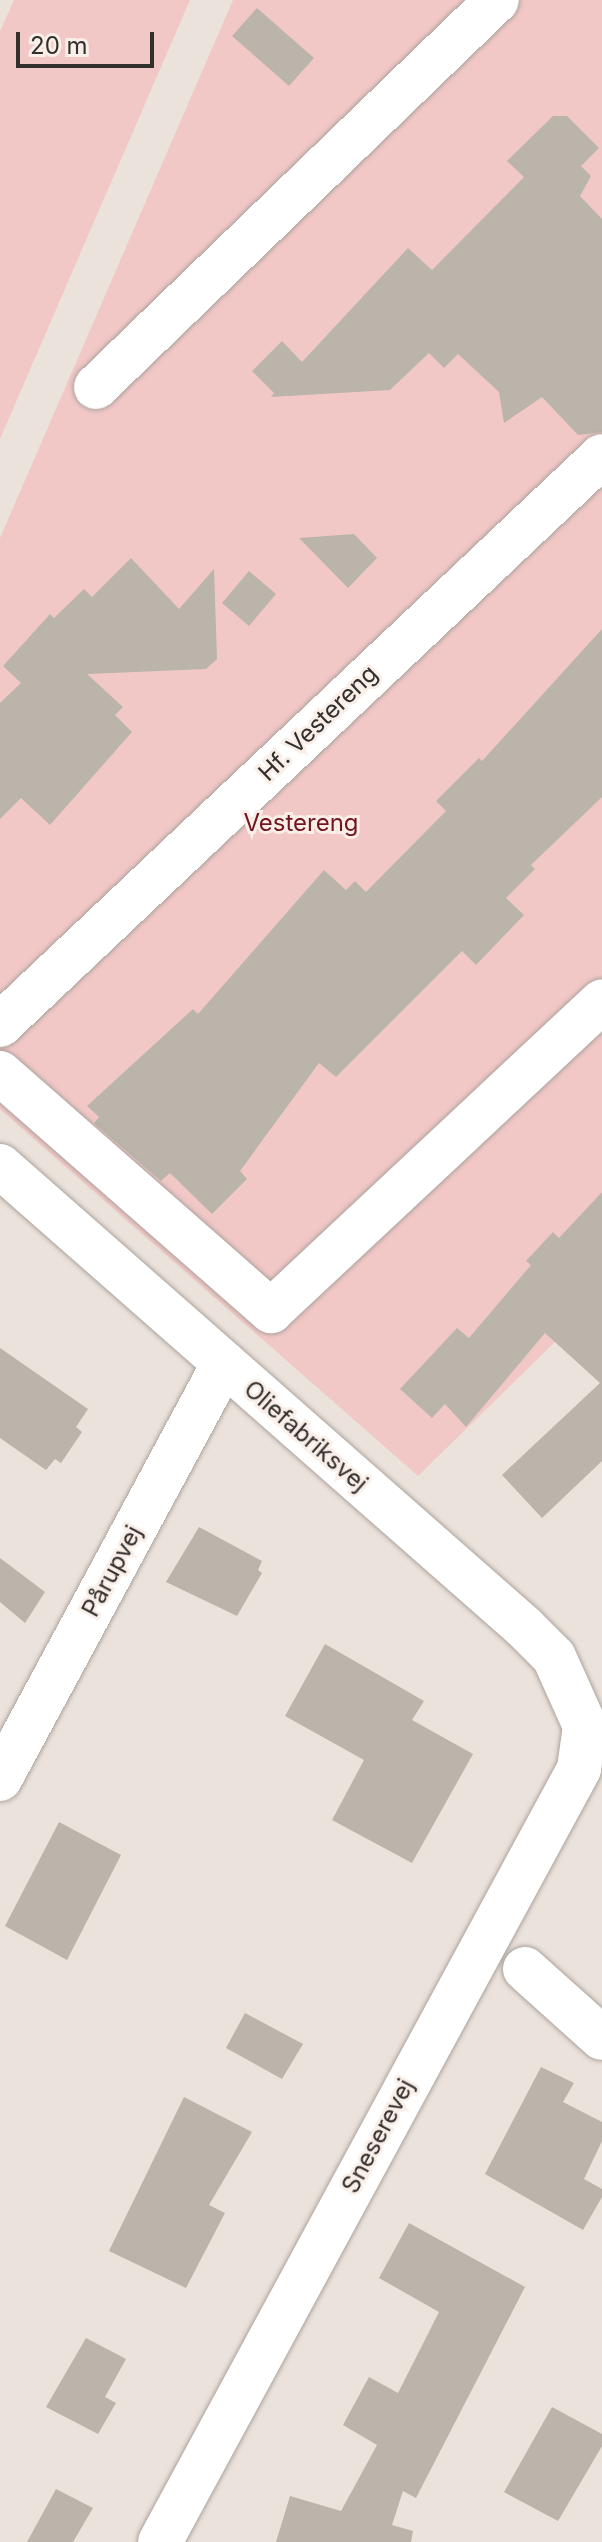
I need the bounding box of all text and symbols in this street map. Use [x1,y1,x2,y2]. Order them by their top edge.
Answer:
scale bar [20,16,158,66]
text: 20 m [30,31,88,60]
street label: Hf. Vestereng [253,659,383,787]
park label: Vestereng [243,809,359,837]
street label: Oliefabriksvej [238,1374,374,1498]
street label: Pårupvej [76,1520,148,1622]
street label: Sneserevej [336,2074,420,2198]

